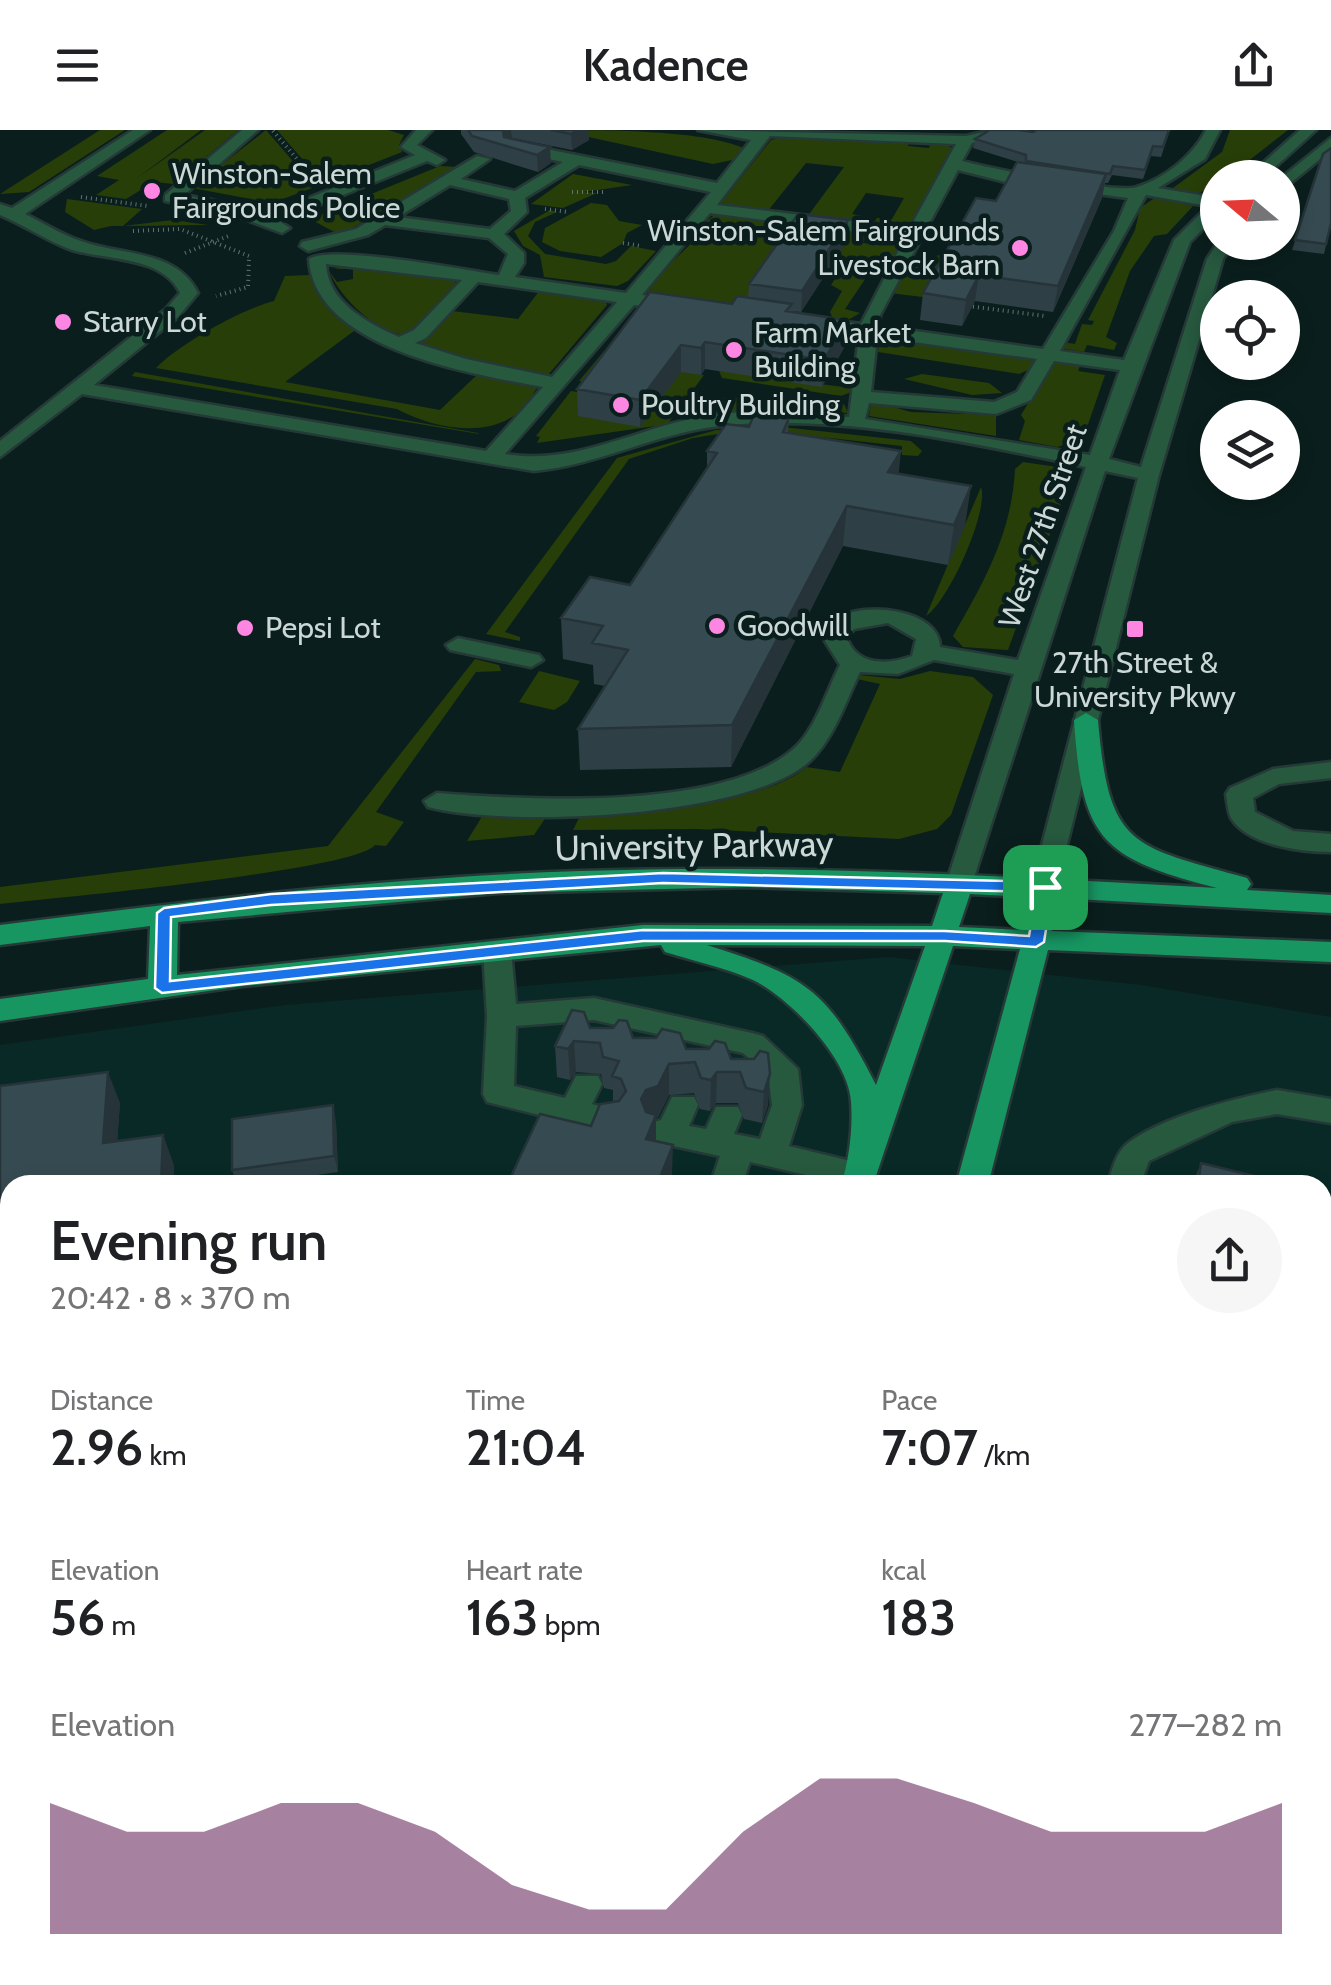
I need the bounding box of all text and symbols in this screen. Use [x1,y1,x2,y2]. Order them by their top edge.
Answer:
icon: menu [50,38,105,93]
text: Kadence [582,38,749,92]
icon: share [1226,38,1281,93]
place label: Winston-Salem Fairgrounds Police [172,155,400,226]
north arrow [1200,160,1300,260]
map controls [1200,160,1300,500]
marker: Winston-Salem Fairgrounds Police [141,180,163,202]
place label: Winston-Salem Fairgrounds Livestock Barn [647,212,1000,283]
marker: Winston-Salem Fairgrounds Livestock Barn [1009,237,1031,259]
button: locate [1200,280,1300,380]
place label: Starry Lot [83,303,207,340]
marker: Starry Lot [52,311,74,333]
place label: Farm Market Building [754,314,911,385]
marker: Farm Market Building [723,339,745,361]
place label: Poultry Building [641,386,841,423]
marker: Poultry Building [610,394,632,416]
button: layers [1200,400,1300,500]
street label: West 27th Street [990,419,1095,633]
place label: Goodwill [737,607,849,644]
place label: Pepsi Lot [265,609,381,646]
marker: Goodwill [706,615,728,637]
marker: Pepsi Lot [234,617,256,639]
marker: 27th Street & University Pkwy [1124,618,1146,640]
place label: 27th Street & University Pkwy [1034,644,1236,715]
street label: University Parkway [554,822,834,869]
pin [1003,845,1088,930]
icon: arrive [1018,860,1073,915]
text: Evening run [50,1207,327,1274]
button: share [1177,1208,1282,1313]
text: 20:42 · 8 × 370 m [50,1278,291,1317]
text: Distance [50,1383,153,1417]
text: Time [466,1383,525,1417]
text: Pace [881,1383,937,1417]
text: 2.96 [50,1417,143,1478]
text: 21:04 [466,1417,586,1478]
text: 7:07 [881,1417,978,1478]
text: km [143,1438,187,1472]
text: /km [978,1438,1030,1472]
text: Elevation [50,1553,159,1587]
text: Heart rate [466,1553,583,1587]
text: kcal [881,1553,926,1587]
text: 56 [50,1587,105,1648]
text: 163 [466,1587,539,1648]
text: 183 [881,1587,956,1648]
text: m [105,1608,136,1642]
text: bpm [539,1608,601,1642]
text: Elevation [50,1705,175,1744]
text: 277–282 m [1129,1705,1282,1744]

